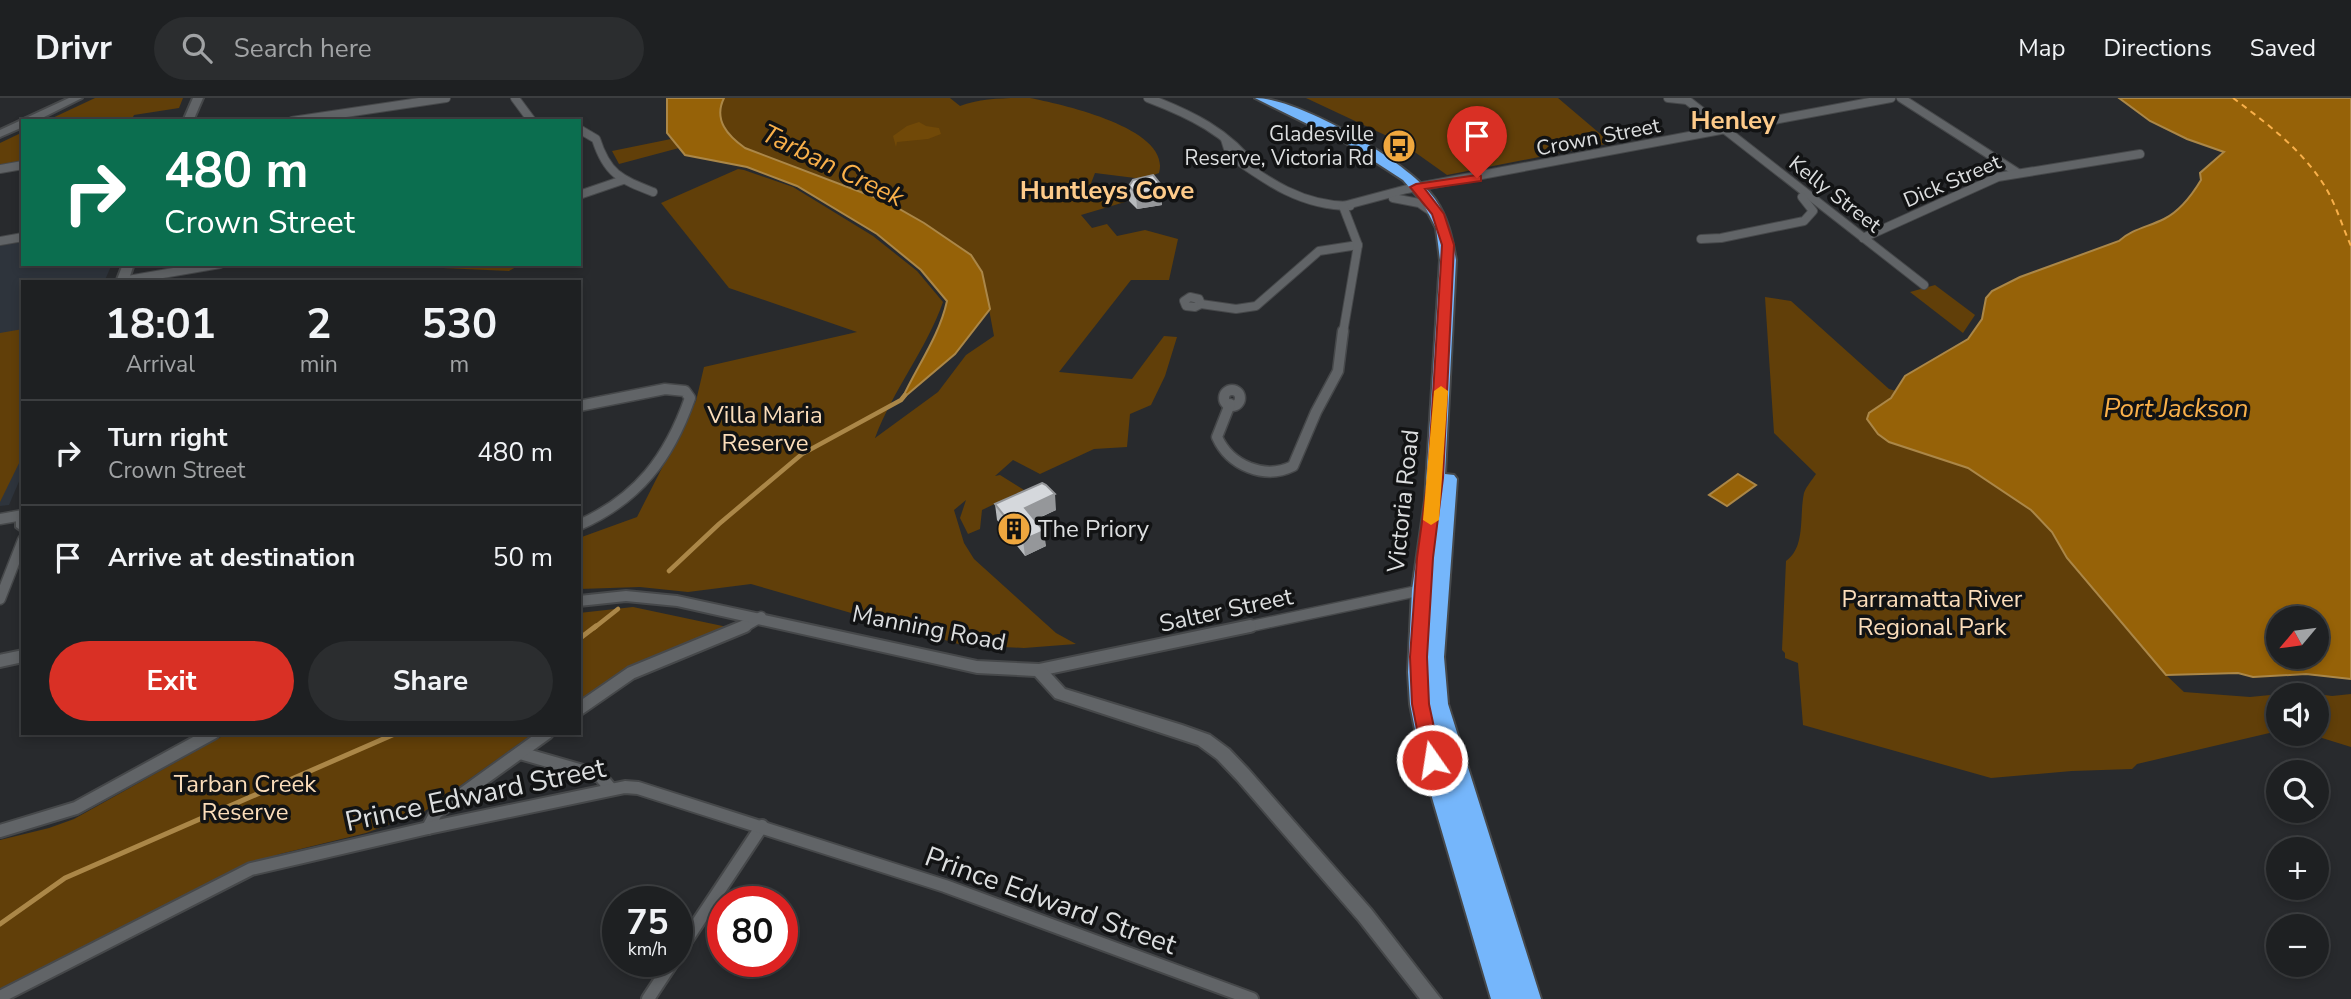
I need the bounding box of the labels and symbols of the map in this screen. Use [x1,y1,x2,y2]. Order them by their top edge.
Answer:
district label: Henley [1690,103,1776,138]
pin [1447,106,1507,178]
street label: Crown Street [1534,111,1663,163]
water label: Tarban Creek [756,116,911,215]
place label: Gladesville Reserve, Victoria Rd [1185,120,1374,172]
bus stop icon: Gladesville Reserve, Victoria Rd [1380,127,1418,165]
street label: Dick Street [1899,148,2006,214]
street label: Kelly Street [1783,149,1887,239]
district label: Huntleys Cove [1020,173,1194,208]
water label: Port Jackson [2104,391,2248,426]
park label: Villa Maria Reserve [706,399,823,459]
street label: Victoria Road [1379,428,1426,575]
building icon: The Priory [995,510,1033,548]
place label: The Priory [1038,513,1150,545]
street label: Salter Street [1156,580,1296,640]
park label: Parramatta River Regional Park [1842,583,2023,643]
street label: Manning Road [849,597,1009,659]
north arrow [2266,606,2329,668]
position arrow [1395,723,1469,797]
street label: Prince Edward Street [342,749,609,841]
park label: Tarban Creek Reserve [174,768,317,828]
street label: Prince Edward Street [920,838,1182,964]
speed limit sign: 80 [707,886,798,977]

